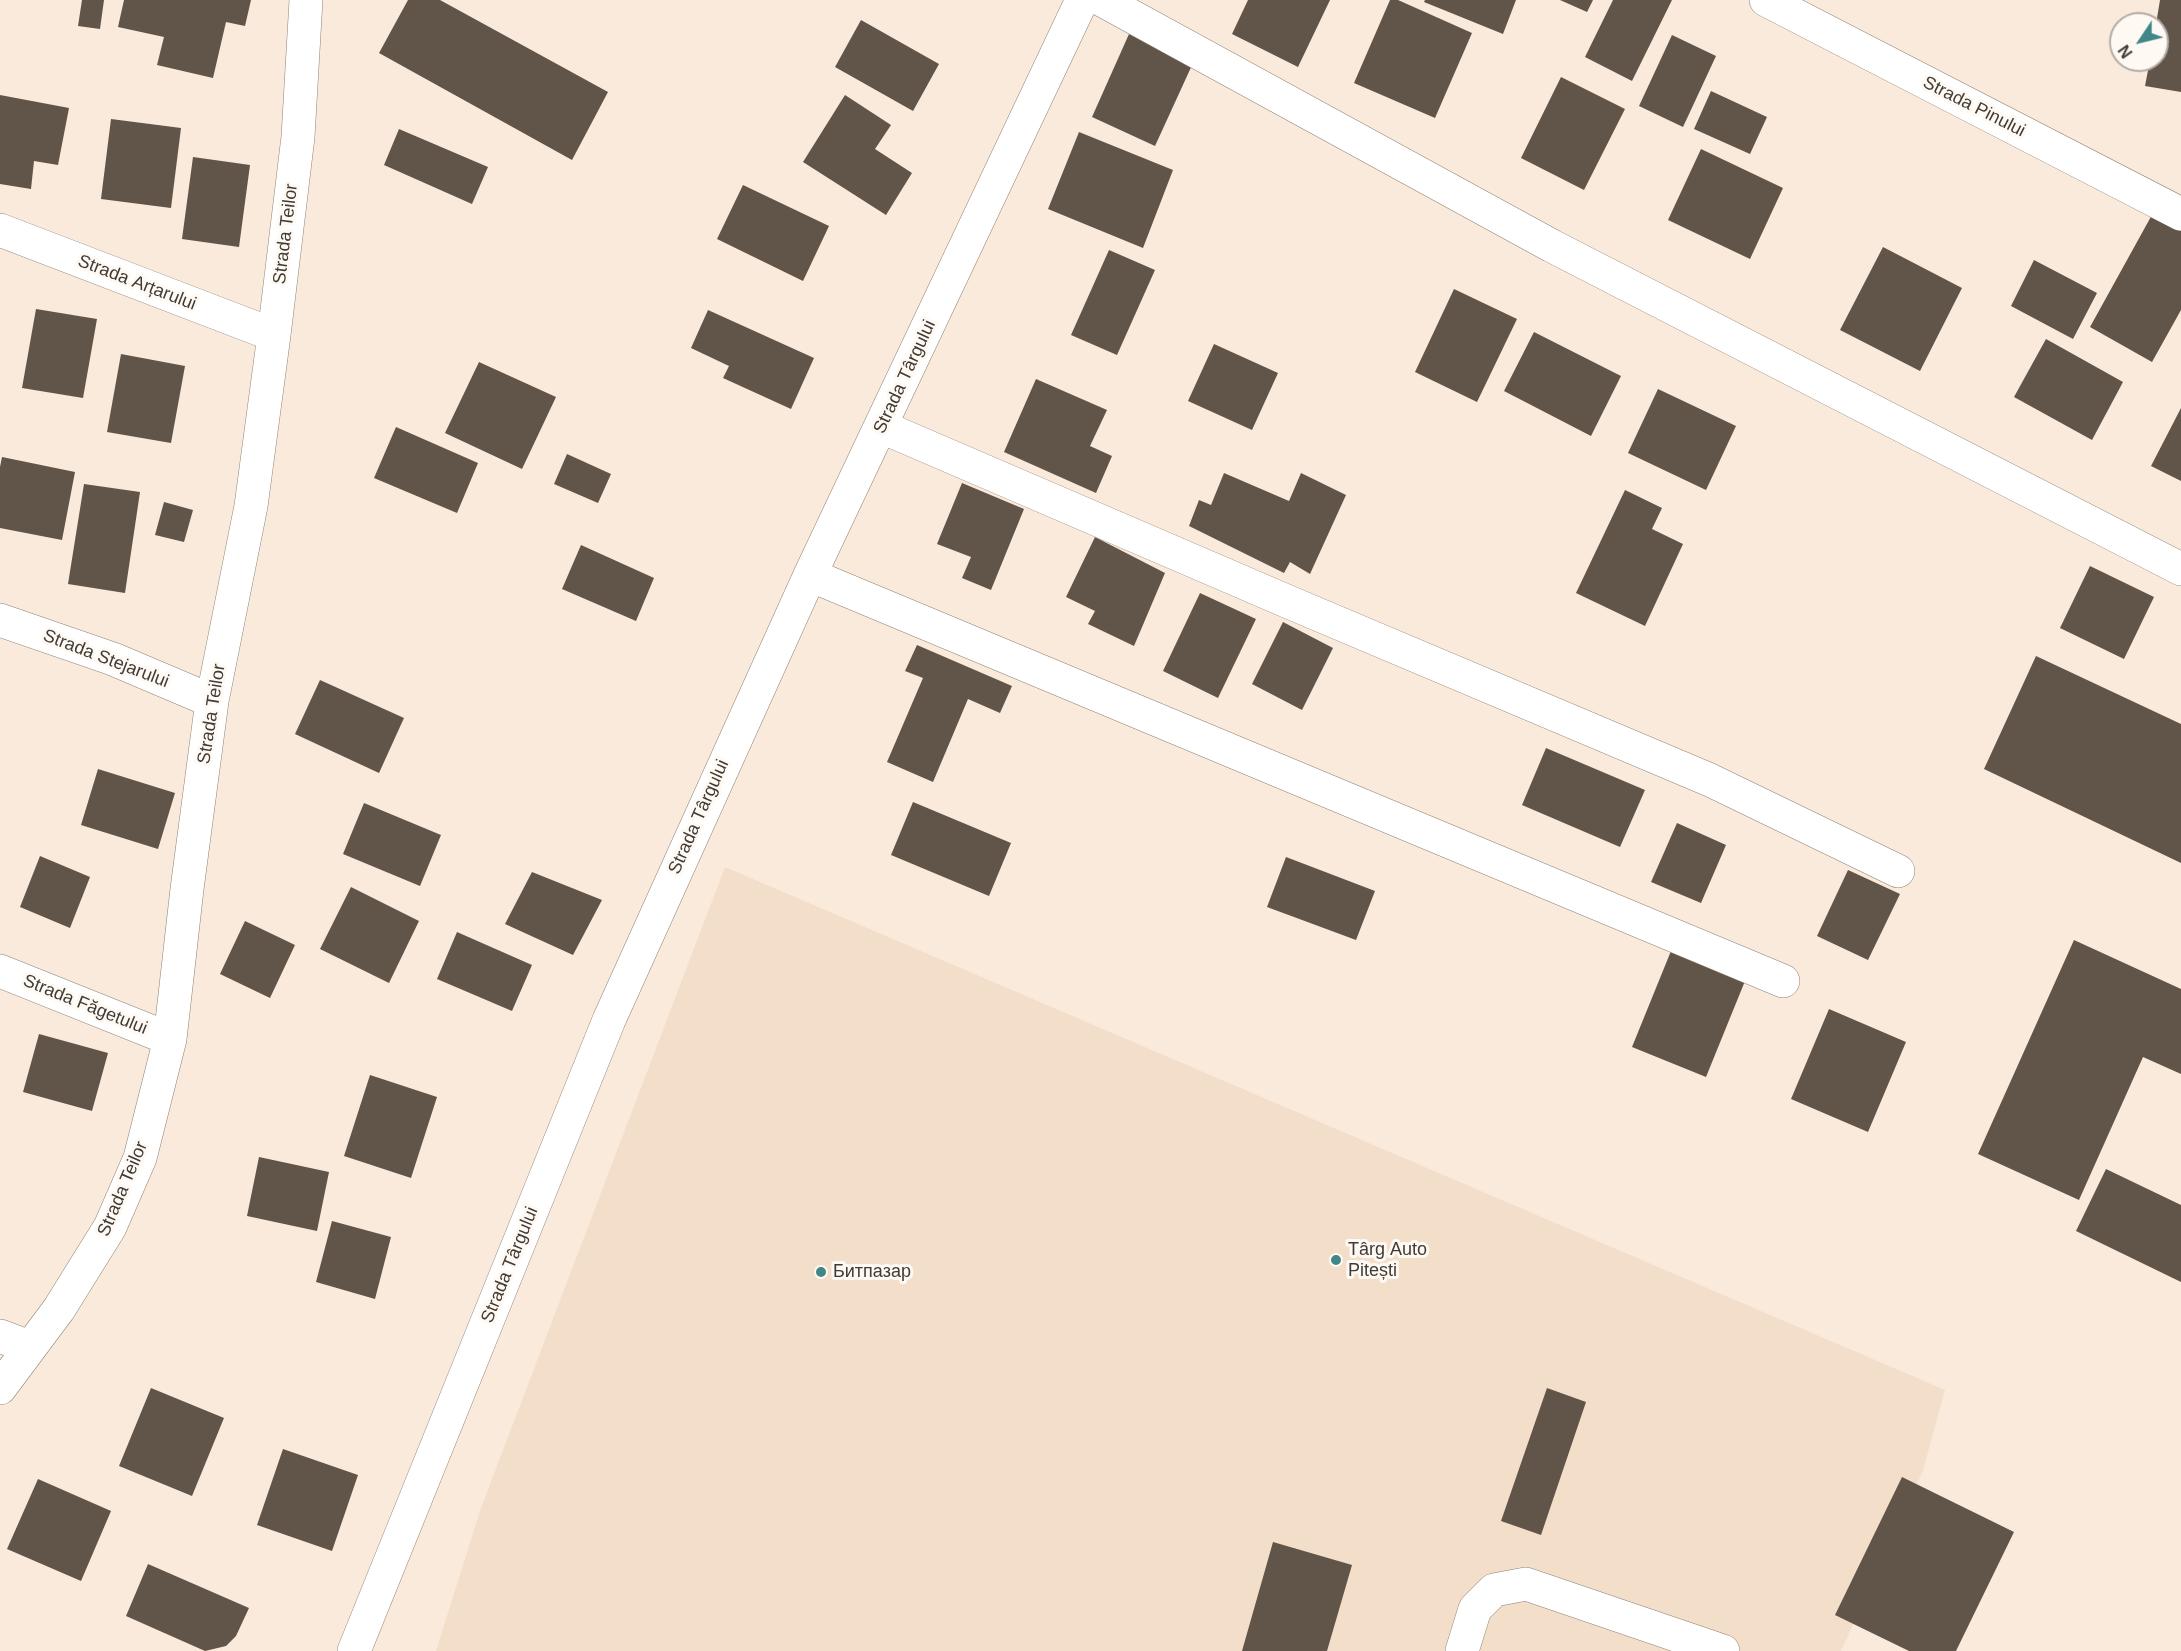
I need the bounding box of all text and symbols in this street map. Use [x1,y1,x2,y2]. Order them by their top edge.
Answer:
north arrow [2109,12,2169,72]
text: N [2115,42,2136,61]
street label: Strada Pinului [1919,72,2029,142]
street label: Strada Teilor [269,183,303,285]
street label: Strada Arțarului [75,251,199,315]
street label: Strada Târgului [869,317,941,437]
street label: Strada Stejarului [40,625,172,693]
street label: Strada Teilor [193,662,231,766]
street label: Strada Târgului [664,756,734,878]
street label: Strada Făgetului [20,970,150,1040]
street label: Strada Teilor [93,1138,153,1240]
street label: Strada Târgului [477,1204,543,1326]
place label: Târg Auto Pitești [1348,1239,1427,1282]
marker: Târg Auto Pitești [1329,1253,1343,1267]
place label: Битпазар [833,1261,911,1283]
marker: Битпазар [814,1265,828,1279]

